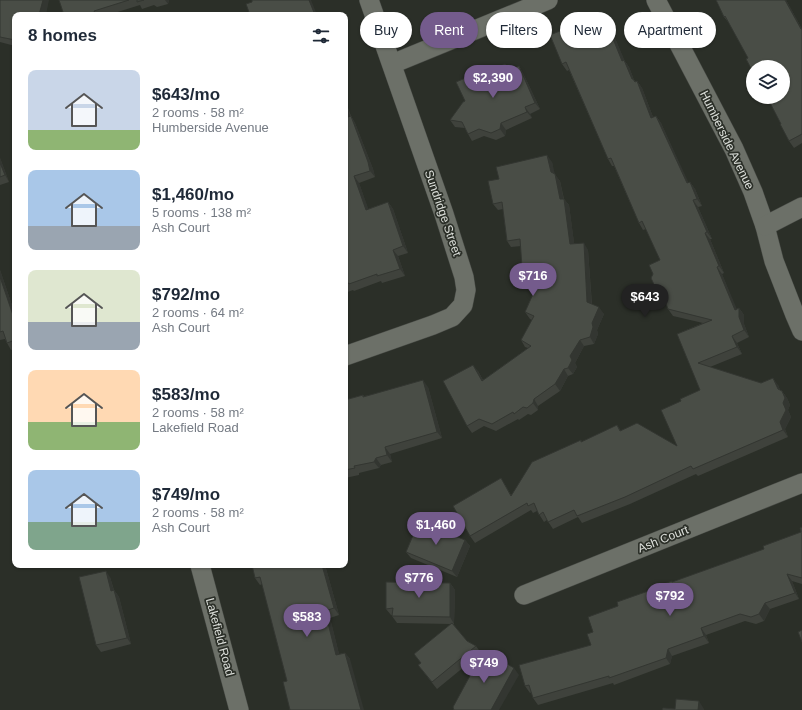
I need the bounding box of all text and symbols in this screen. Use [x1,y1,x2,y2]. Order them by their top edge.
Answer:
chip: Buy [360,12,412,48]
chip: Rent [420,12,478,48]
chip: Filters [486,12,552,48]
chip: New [560,12,616,48]
chip: Apartment [624,12,716,48]
icon: filters [310,25,332,47]
text: 8 homes [28,26,97,45]
map controls [746,60,790,104]
button: layers [746,60,790,104]
pin: $2,390 [460,65,526,99]
text: $2,390 [473,70,513,85]
text: $643/mo [152,85,220,104]
icon: home [60,86,108,134]
street label: Humberside Avenue [697,88,757,192]
text: 2 rooms · 58 m² [152,105,244,120]
text: Humberside Avenue [152,120,269,135]
street label: Sundridge Street [422,168,464,258]
text: $1,460/mo [152,185,234,204]
icon: home [60,186,108,234]
text: 5 rooms · 138 m² [152,205,251,220]
text: Ash Court [152,220,210,235]
pin: $716 [509,263,557,297]
text: $716 [519,268,547,283]
pin: $643 [621,284,669,318]
text: $792/mo [152,285,220,304]
icon: home [60,286,108,334]
text: $643 [631,289,659,304]
text: 2 rooms · 64 m² [152,305,244,320]
text: Ash Court [152,320,210,335]
text: $583/mo [152,385,220,404]
icon: home [60,386,108,434]
text: 2 rooms · 58 m² [152,405,244,420]
text: Lakefield Road [152,420,239,435]
text: $749/mo [152,485,220,504]
icon: home [60,486,108,534]
text: 2 rooms · 58 m² [152,505,244,520]
pin: $1,460 [403,512,469,546]
text: $1,460 [416,517,456,532]
text: Ash Court [152,520,210,535]
street label: Ash Court [636,522,691,555]
pin: $776 [395,565,443,599]
text: $776 [405,570,433,585]
pin: $792 [646,583,694,617]
text: $792 [656,588,684,603]
street label: Lakefield Road [203,597,237,677]
pin: $583 [283,604,331,638]
text: $583 [293,609,321,624]
pin: $749 [460,650,508,684]
text: $749 [470,655,498,670]

